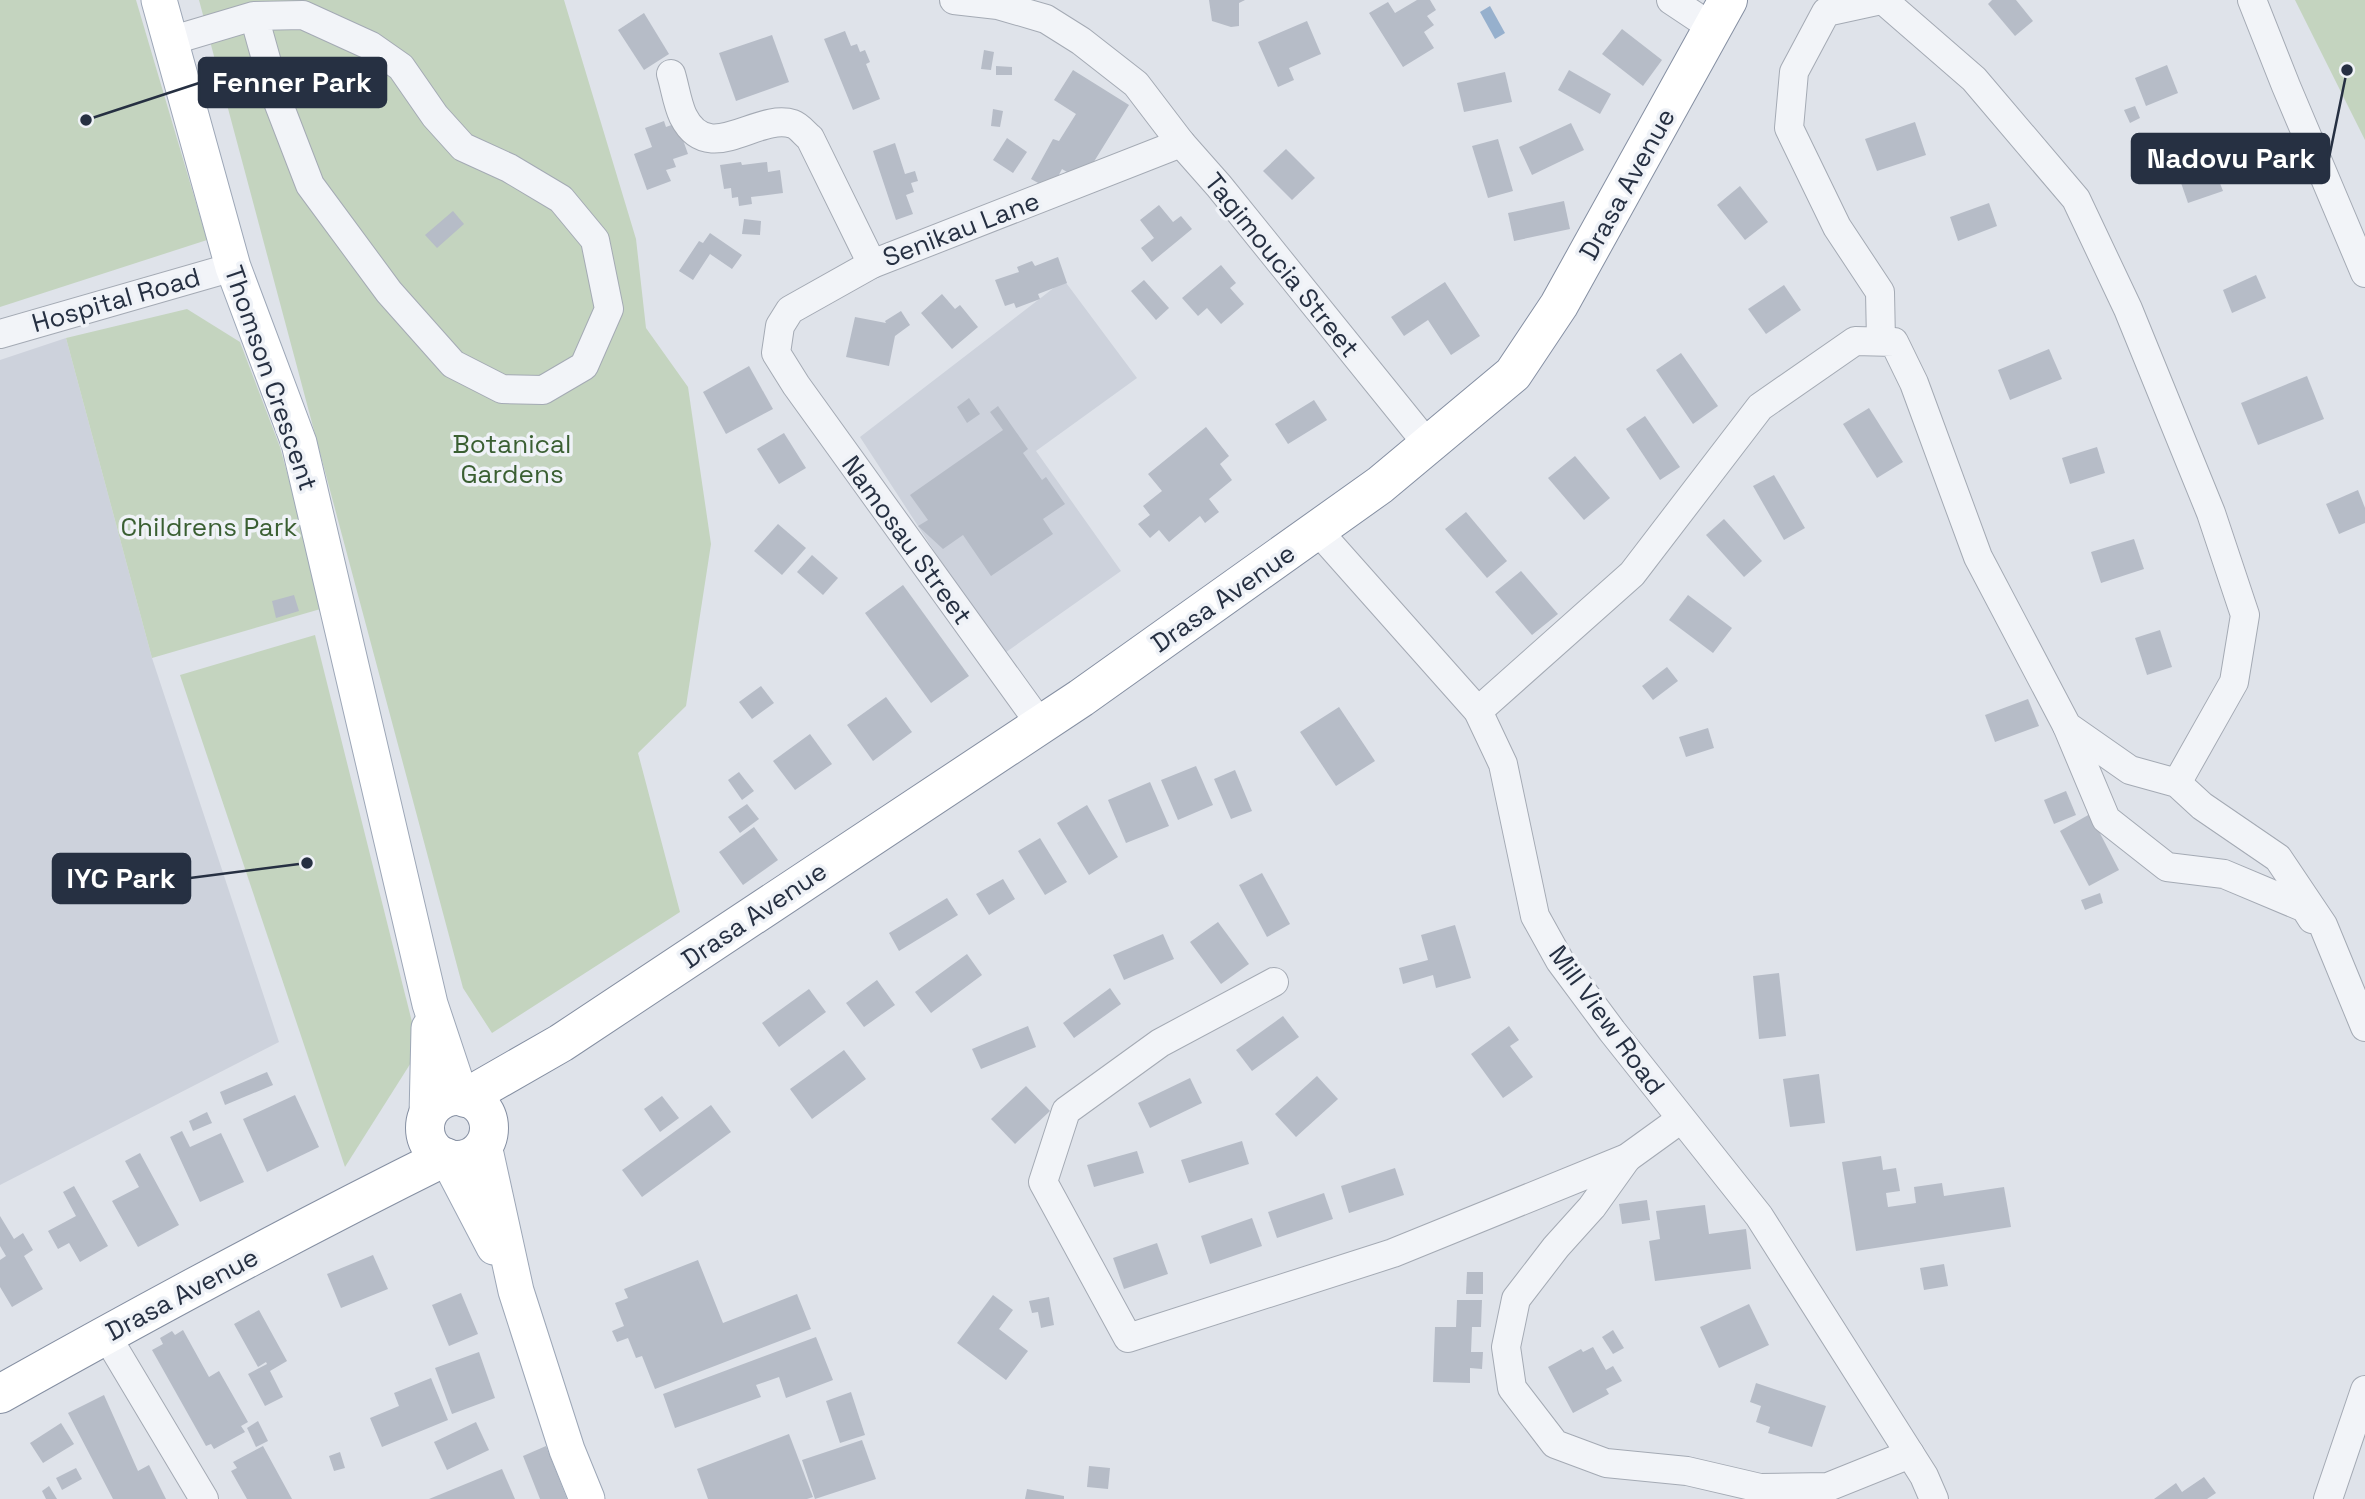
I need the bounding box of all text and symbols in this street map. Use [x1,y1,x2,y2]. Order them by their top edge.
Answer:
callout: Fenner Park [199,58,386,107]
text: Fenner Park [212,64,372,100]
street label: Drasa Avenue [1571,102,1683,266]
callout: Nadovu Park [2132,134,2329,183]
text: Nadovu Park [2147,140,2316,176]
street label: Tagimoucia Street [1197,166,1367,364]
street label: Senikau Lane [878,184,1044,274]
street label: Hospital Road [28,260,204,340]
street label: Thomson Crescent [217,261,325,495]
park label: Botanical Gardens [453,427,571,491]
street label: Namosau Street [834,449,980,631]
park label: Childrens Park [120,510,298,544]
street label: Drasa Avenue [1144,536,1302,660]
callout: IYC Park [53,854,190,903]
street label: Drasa Avenue [675,854,833,976]
text: IYC Park [67,860,176,896]
street label: Mill View Road [1541,938,1673,1102]
street label: Drasa Avenue [100,1240,264,1348]

